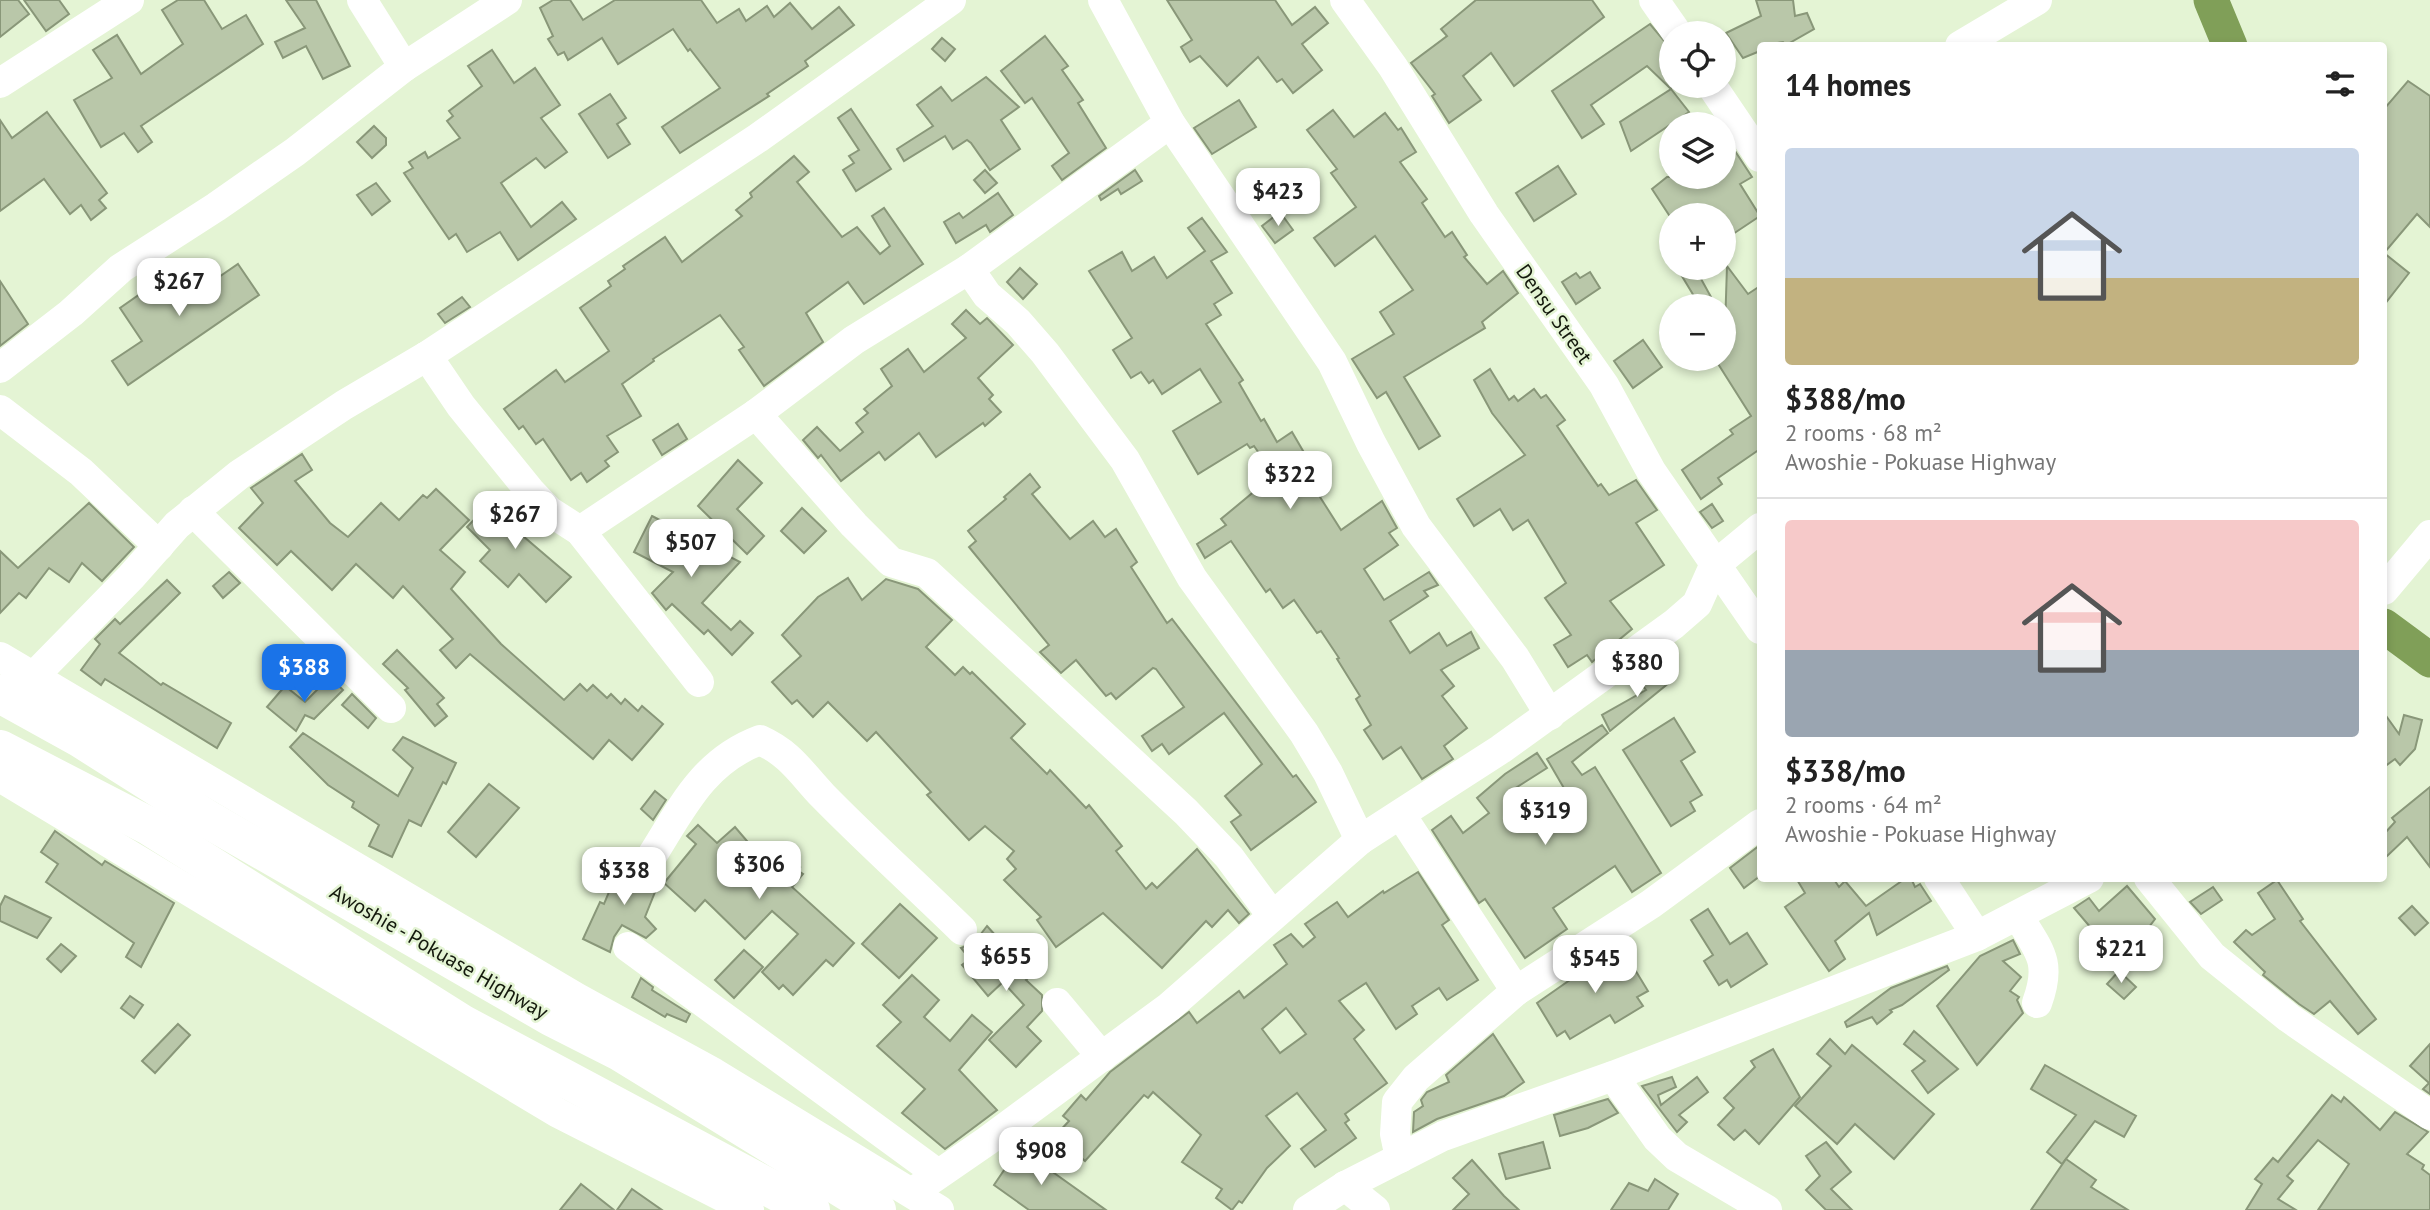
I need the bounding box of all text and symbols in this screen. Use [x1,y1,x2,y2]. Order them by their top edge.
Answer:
map controls [1659,21,1736,371]
button: locate [1659,21,1736,98]
text: 14 homes [1785,65,1911,104]
icon: filters [2321,65,2359,103]
button: layers [1659,112,1736,189]
pin: $423 [1237,168,1319,228]
text: $423 [1252,176,1304,205]
icon: home [2009,193,2135,319]
button: + [1659,203,1736,280]
pin: $267 [138,258,220,318]
street label: Densu Street [1510,259,1599,369]
text: $267 [153,266,205,295]
button: − [1659,294,1736,371]
text: $388/mo [1785,379,1906,418]
text: 2 rooms · 68 m² [1785,418,1942,447]
text: Awoshie - Pokuase Highway [1785,447,2056,476]
pin: $322 [1249,452,1331,511]
text: $322 [1264,459,1316,488]
pin: $267 [474,491,556,551]
text: $267 [489,499,541,528]
pin: $507 [650,520,732,579]
text: $507 [665,527,717,556]
icon: home [2009,565,2135,691]
pin: $380 [1596,640,1678,699]
pin: $388 [263,644,345,704]
text: $380 [1611,647,1663,676]
text: $388 [278,652,330,681]
text: $338/mo [1785,751,1906,790]
pin: $319 [1504,788,1586,847]
text: 2 rooms · 64 m² [1785,790,1942,819]
text: $319 [1519,795,1571,824]
text: Awoshie - Pokuase Highway [1785,819,2056,848]
pin: $306 [718,842,800,901]
pin: $338 [583,848,665,907]
text: $306 [733,849,785,878]
text: $338 [598,855,650,884]
street label: Awoshie - Pokuase Highway [325,878,553,1025]
pin: $221 [2080,926,2162,985]
text: $221 [2095,933,2147,962]
pin: $655 [965,934,1047,993]
pin: $545 [1554,936,1636,995]
text: $655 [980,941,1032,970]
text: $545 [1569,943,1621,972]
pin: $908 [1000,1128,1082,1187]
text: $908 [1015,1135,1067,1164]

